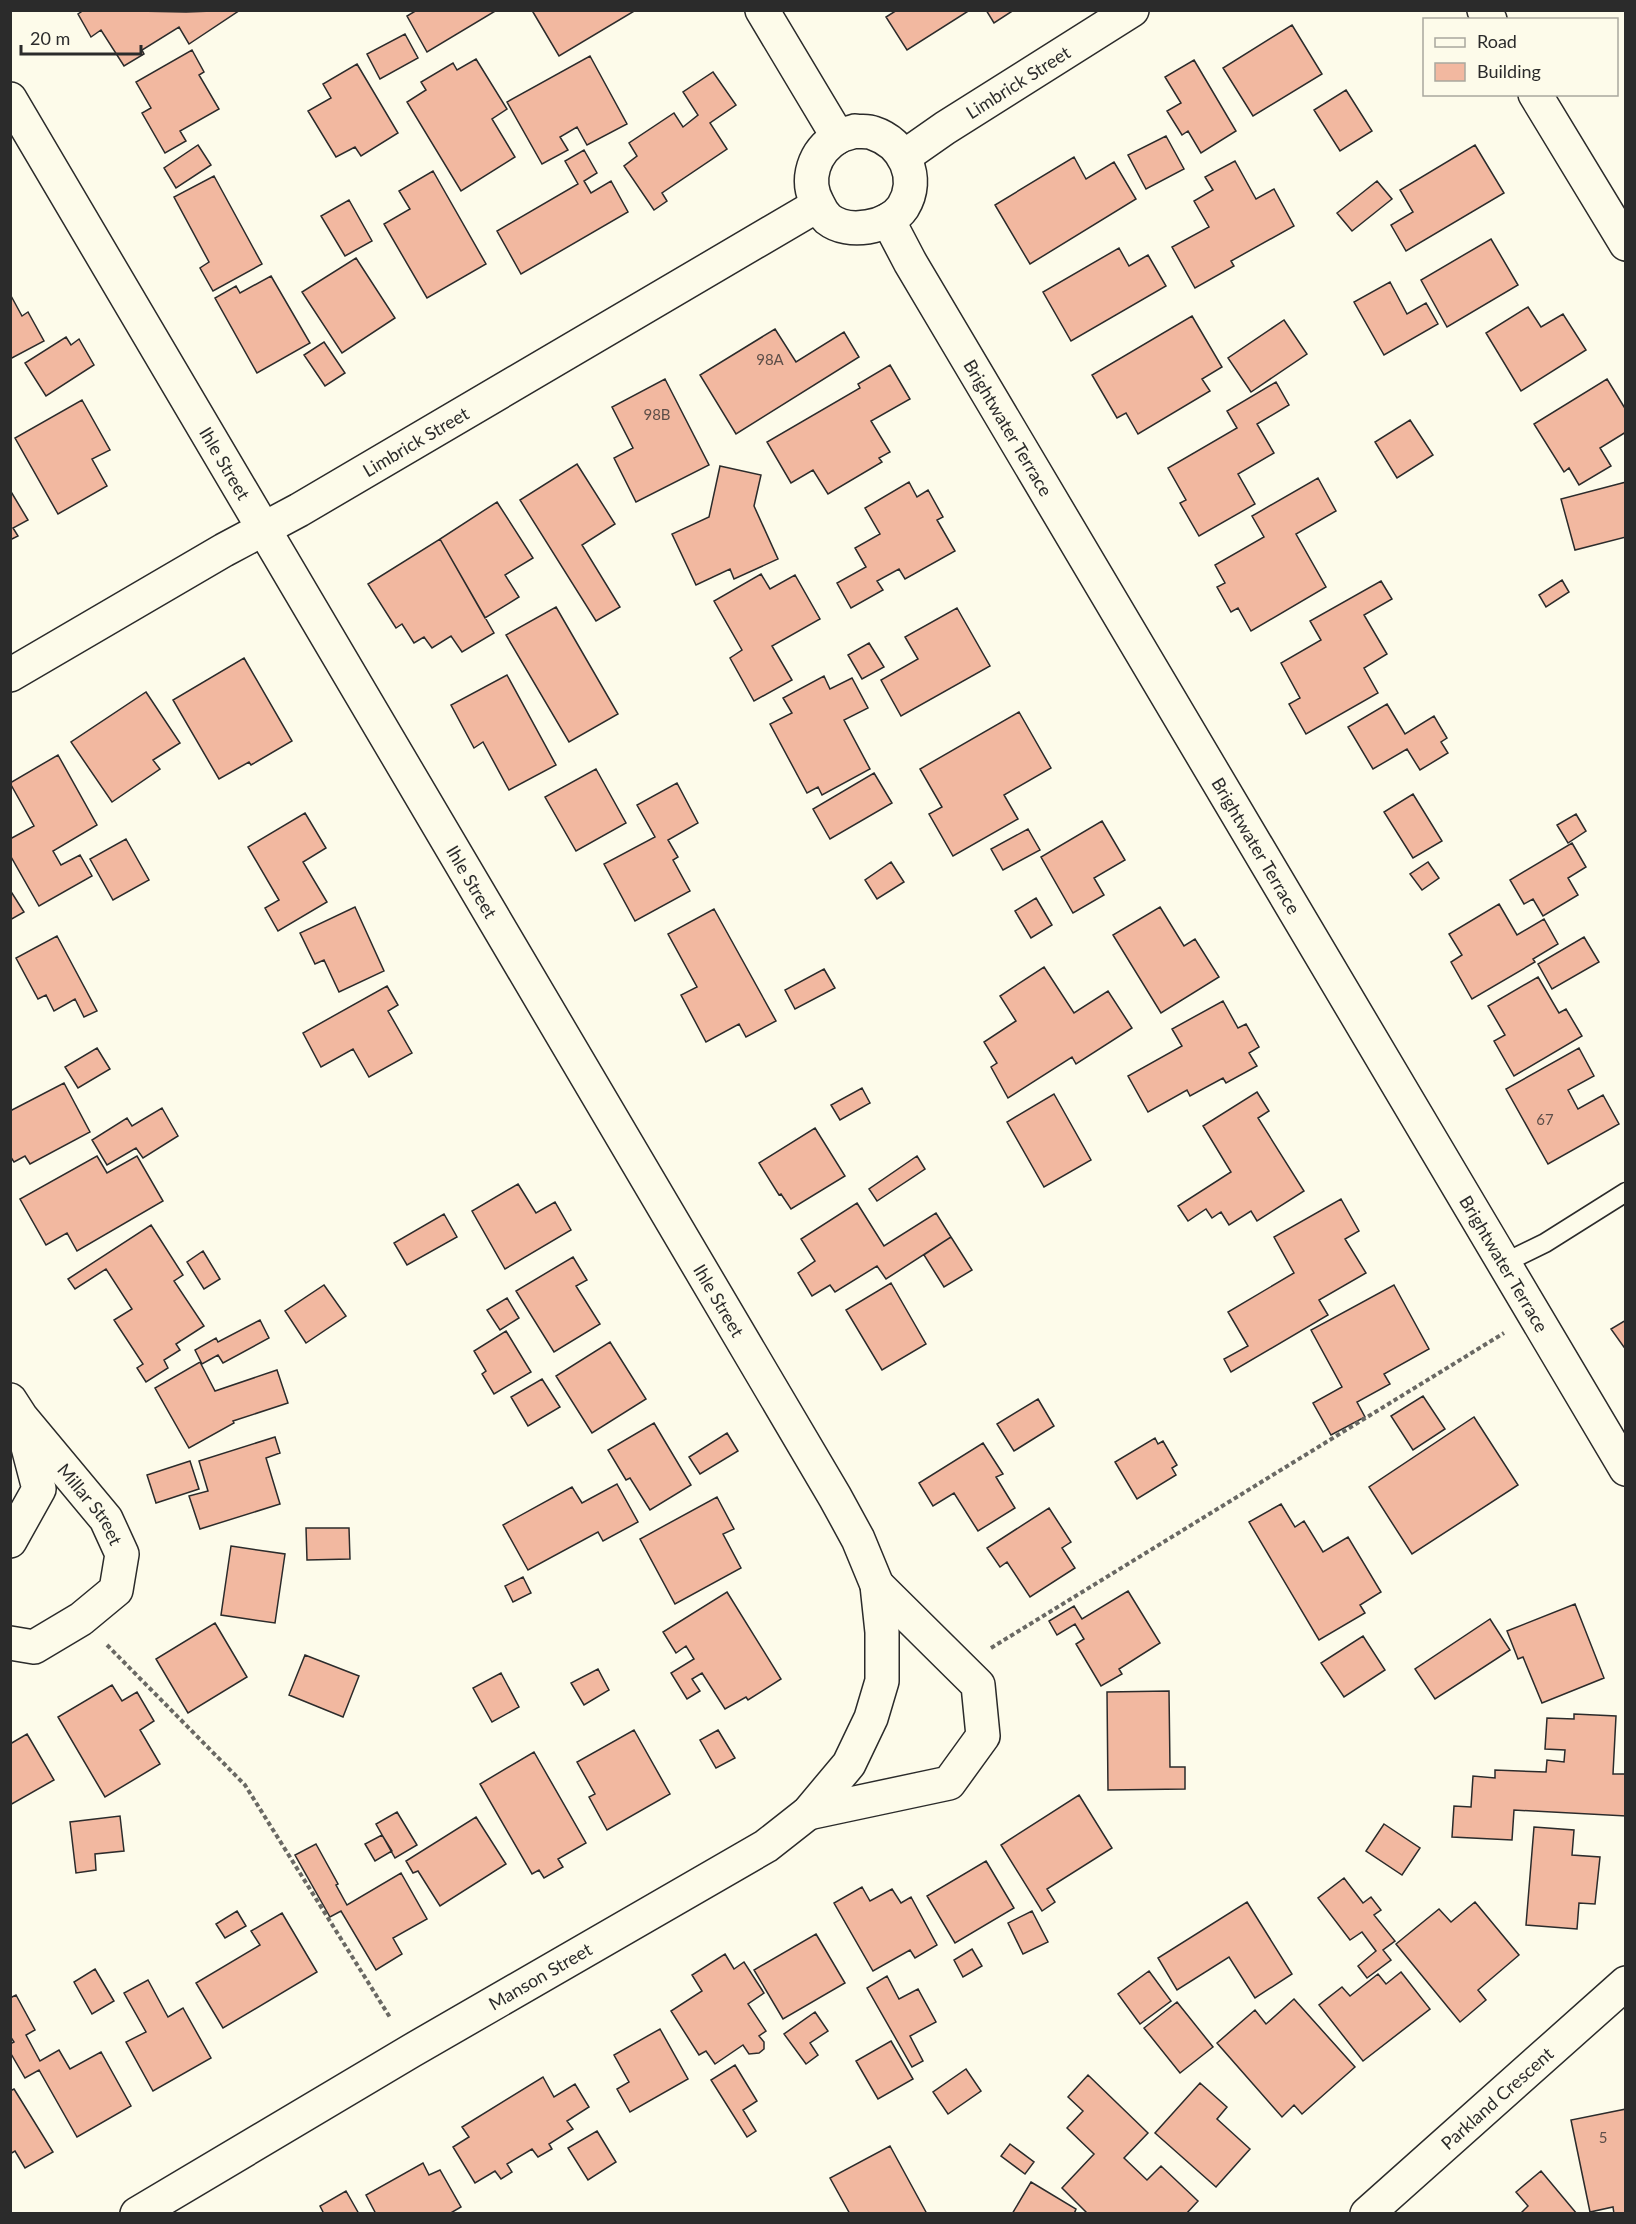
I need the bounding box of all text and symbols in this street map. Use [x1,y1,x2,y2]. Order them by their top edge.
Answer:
scale bar [21,18,141,56]
legend [1423,18,1618,96]
text: 20 m [30,27,70,49]
text: Road [1477,30,1517,52]
street label: Limbrick Street [962,41,1075,123]
text: Building [1477,60,1541,82]
house number: 98A [756,350,785,368]
street label: Brightwater Terrace [959,355,1057,500]
street label: Limbrick Street [359,402,473,481]
house number: 98B [643,405,671,423]
street label: Ihle Street [195,423,255,504]
street label: Brightwater Terrace [1207,773,1305,918]
street label: Ihle Street [442,841,502,923]
house number: 67 [1536,1110,1554,1128]
street label: Brightwater Terrace [1455,1191,1553,1336]
street label: Ihle Street [689,1260,749,1341]
street label: Millar Street [53,1459,128,1549]
street label: Manson Street [484,1937,596,2014]
street label: Parkland Crescent [1436,2042,1558,2154]
house number: 5 [1599,2128,1607,2146]

